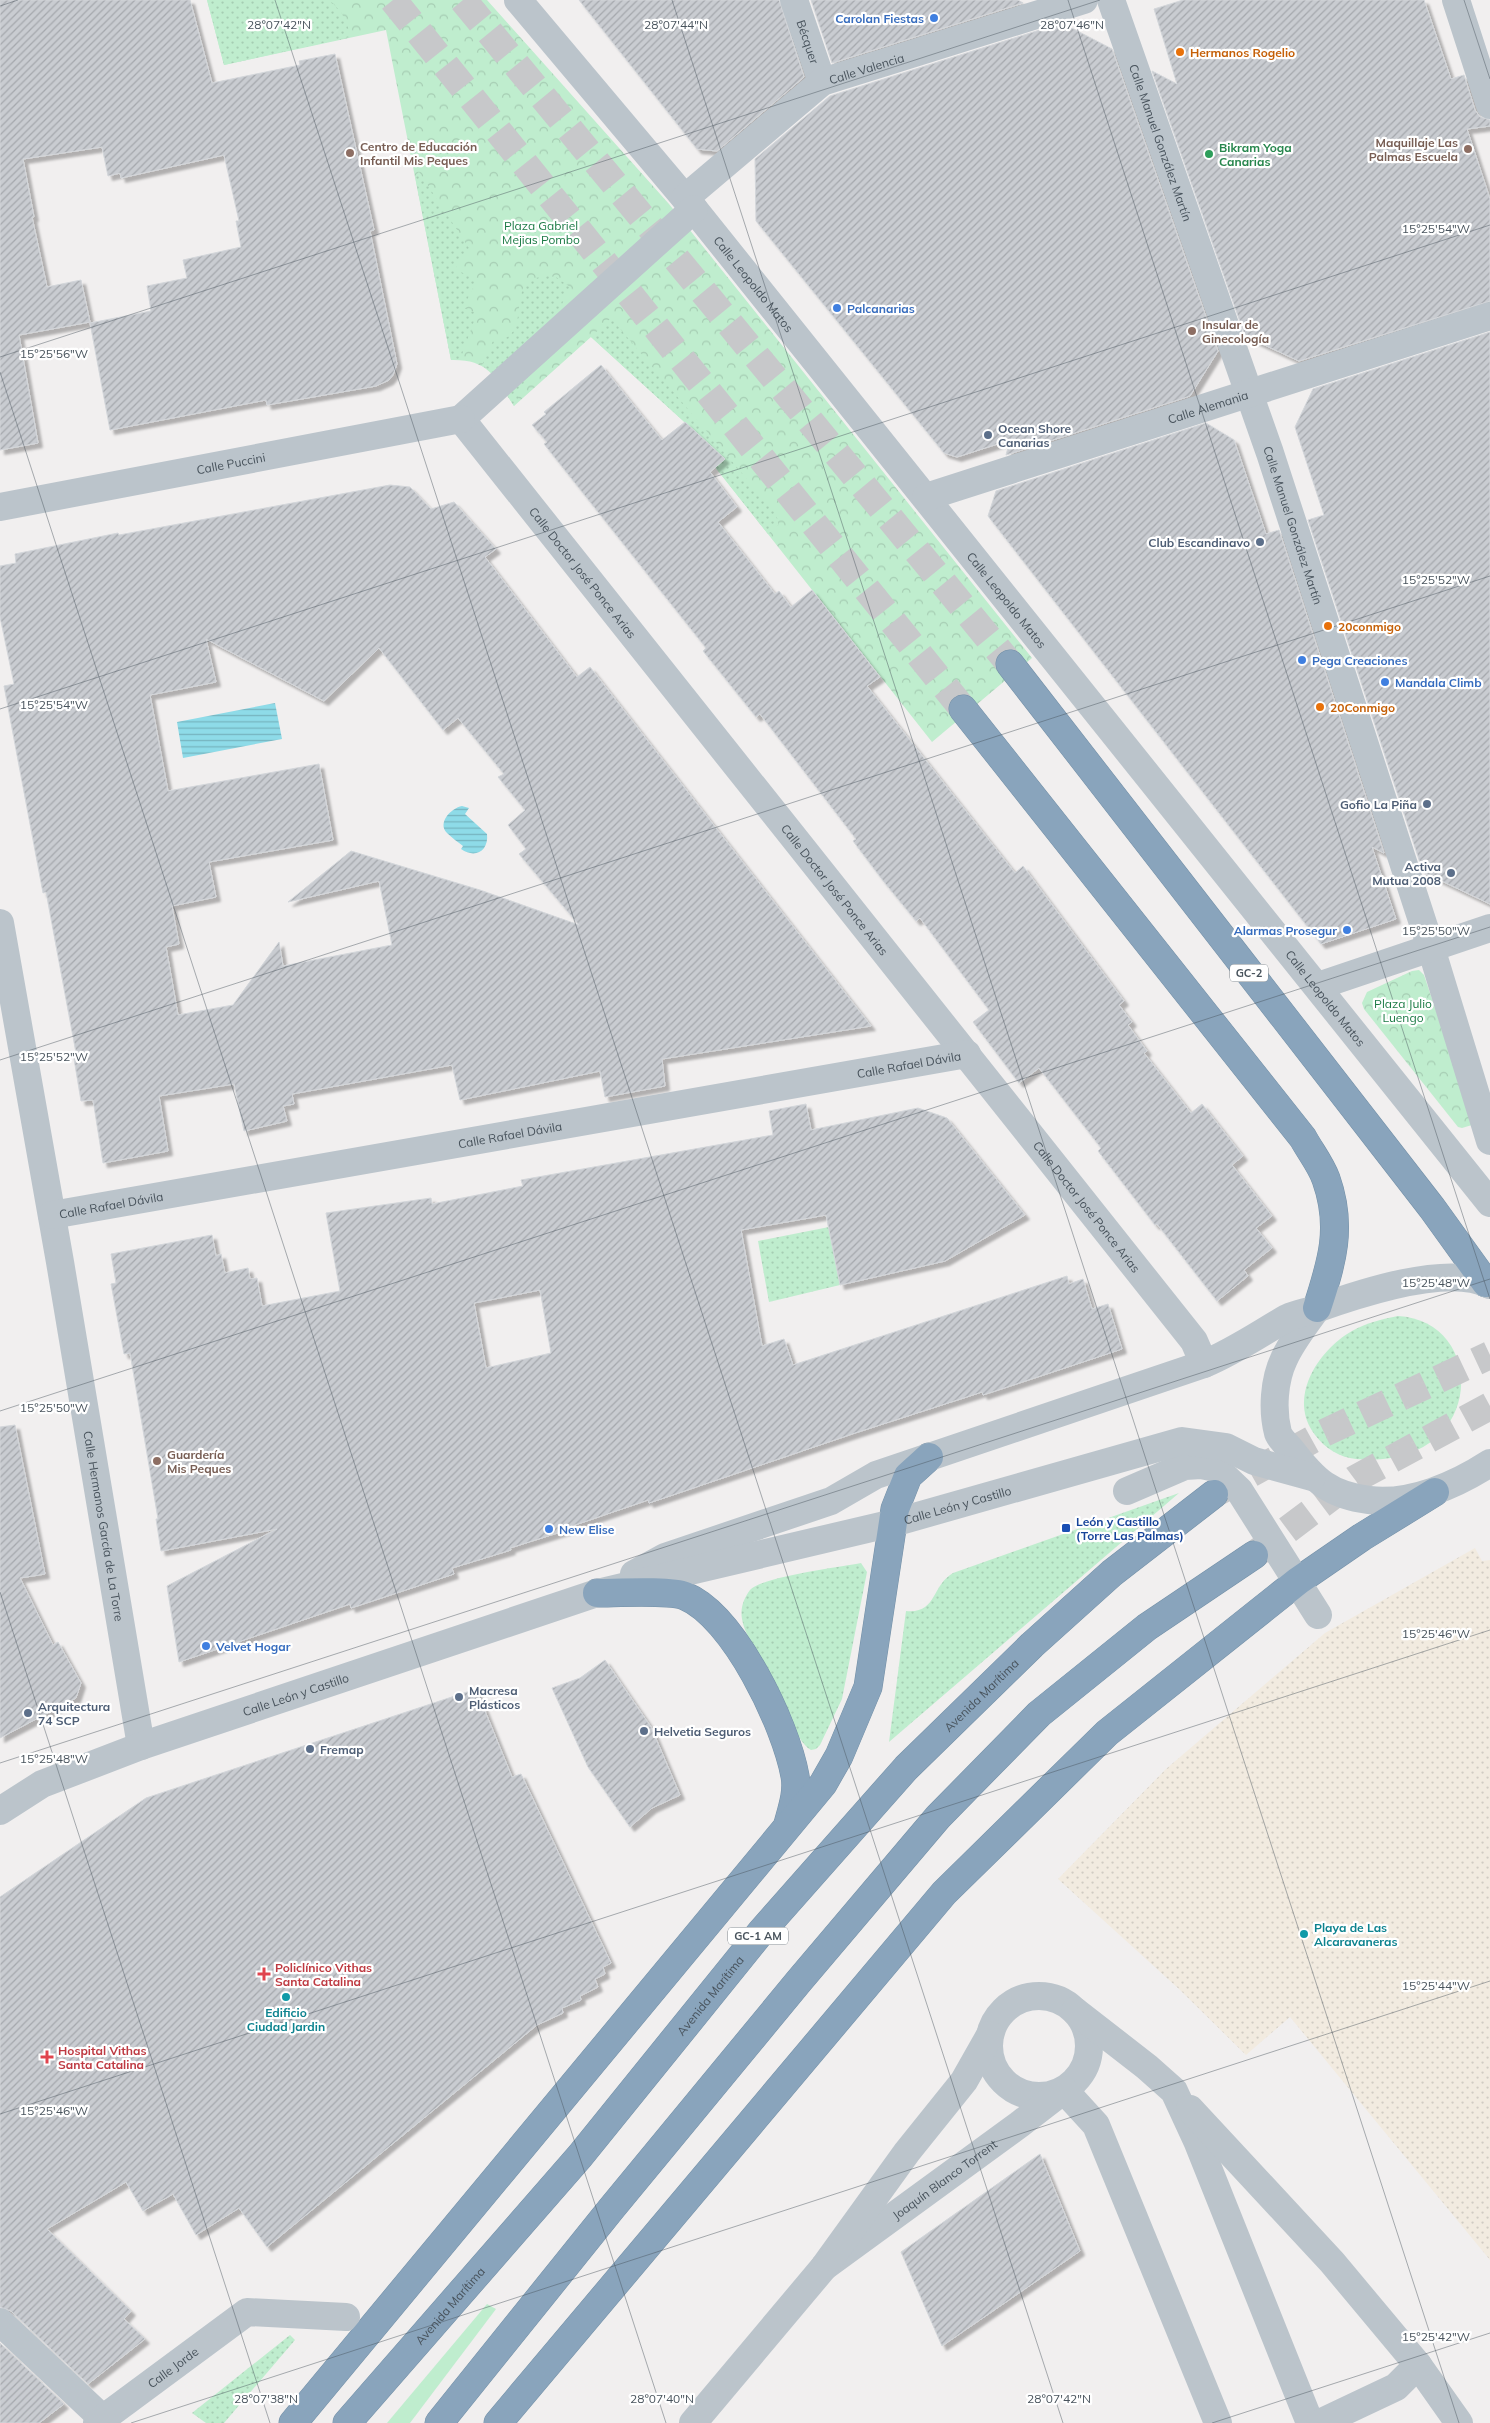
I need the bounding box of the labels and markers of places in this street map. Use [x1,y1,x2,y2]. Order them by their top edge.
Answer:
place label: Carolan Fiestas [835,11,924,26]
marker: Carolan Fiestas [928,12,940,24]
place label: Hermanos Rogelio [1190,45,1295,60]
marker: Hermanos Rogelio [1174,46,1186,58]
place label: Maquillaje Las Palmas Escuela [1369,135,1458,164]
place label: Centro de Educación Infantil Mis Peques [360,139,477,168]
place label: Bikram Yoga Canarias [1219,140,1292,169]
marker: Maquillaje Las Palmas Escuela [1462,143,1474,155]
marker: Centro de Educación Infantil Mis Peques [344,147,356,159]
marker: Bikram Yoga Canarias [1203,148,1215,160]
place label: Palcanarias [847,301,915,316]
marker: Palcanarias [831,302,843,314]
place label: Insular de Ginecología [1202,317,1269,346]
marker: Insular de Ginecología [1186,325,1198,337]
place label: Ocean Shore Canarias [998,421,1072,450]
marker: Ocean Shore Canarias [982,429,994,441]
place label: Club Escandinavo [1148,535,1250,550]
marker: Club Escandinavo [1254,536,1266,548]
place label: 20conmigo [1338,619,1401,634]
marker: 20conmigo [1322,620,1334,632]
place label: Pega Creaciones [1312,653,1407,668]
marker: Pega Creaciones [1296,654,1308,666]
place label: Mandala Climb [1395,675,1482,690]
marker: Mandala Climb [1379,676,1391,688]
place label: 20Conmigo [1330,700,1395,715]
marker: 20Conmigo [1314,701,1326,713]
place label: Gofio La Piña [1340,797,1417,812]
marker: Gofio La Piña [1421,798,1433,810]
place label: Activa Mutua 2008 [1372,859,1441,888]
marker: Activa Mutua 2008 [1445,867,1457,879]
place label: Alarmas Prosegur [1234,923,1337,938]
marker: Alarmas Prosegur [1341,924,1353,936]
place label: Guardería Mis Peques [167,1447,231,1476]
marker: Guardería Mis Peques [151,1455,163,1467]
place label: León y Castillo (Torre Las Palmas) [1076,1514,1184,1543]
place label: New Elise [559,1522,615,1537]
marker: León y Castillo (Torre Las Palmas) [1060,1522,1072,1534]
marker: New Elise [543,1523,555,1535]
place label: Velvet Hogar [215,1639,291,1654]
marker: Velvet Hogar [200,1640,212,1652]
place label: Macresa Plásticos [469,1683,520,1712]
marker: Macresa Plásticos [453,1691,465,1703]
place label: Arquitectura 74 SCP [38,1699,110,1728]
marker: Arquitectura 74 SCP [22,1707,34,1719]
place label: Helvetia Seguros [654,1724,751,1739]
marker: Helvetia Seguros [638,1725,650,1737]
place label: Fremap [320,1742,364,1757]
marker: Fremap [304,1743,316,1755]
place label: Playa de Las Alcaravaneras [1314,1920,1397,1949]
marker: Playa de Las Alcaravaneras [1298,1928,1310,1940]
place label: Policlínico Vithas Santa Catalina [275,1960,372,1989]
marker: Policlínico Vithas Santa Catalina [257,1967,271,1981]
marker: Edificio Ciudad Jardin [280,1991,292,2003]
place label: Edificio Ciudad Jardin [247,2005,325,2034]
place label: Hospital Vithas Santa Catalina [58,2043,146,2072]
marker: Hospital Vithas Santa Catalina [40,2050,54,2064]

